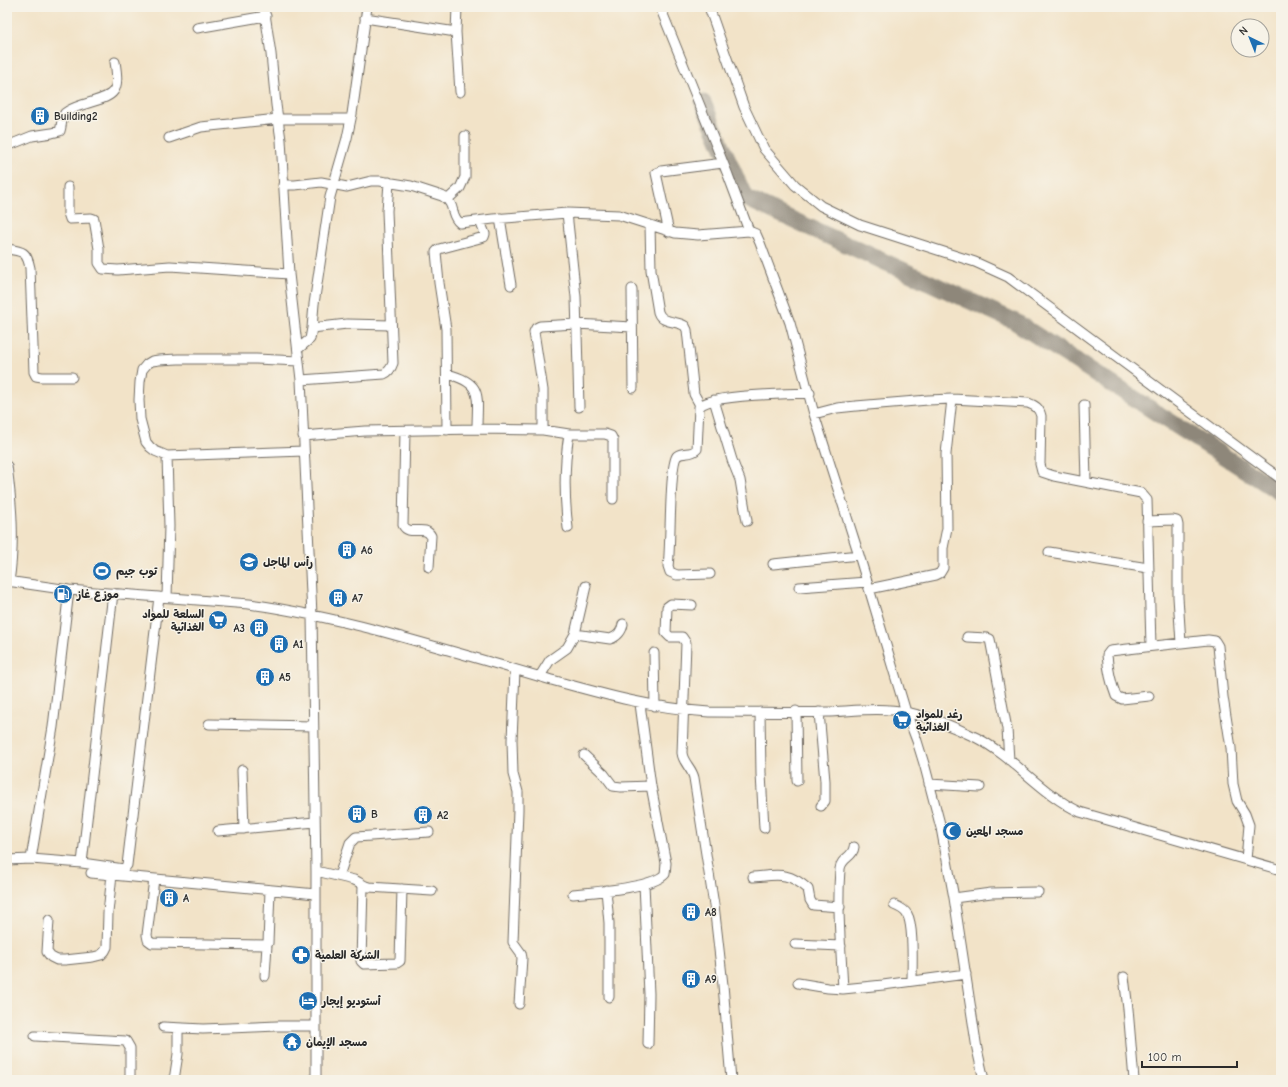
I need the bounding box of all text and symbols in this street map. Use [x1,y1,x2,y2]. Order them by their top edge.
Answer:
north arrow [1230,18,1270,58]
text: N [1236,24,1251,38]
building icon: Building2 [29,105,51,127]
place label: Building2 [54,110,98,123]
building icon: A6 [336,539,358,561]
place label: A6 [361,544,373,557]
school or university icon: رأس الماجل [238,551,260,573]
place label: رأس الماجل [263,556,313,569]
sports icon: توب جيم [91,560,113,582]
place label: توب جيم [116,565,158,580]
fuel station icon: موزع غاز [52,583,74,605]
building icon: A7 [327,587,349,609]
place label: موزع غاز [76,588,119,602]
place label: A7 [352,592,363,605]
place label: السلعة للمواد الغذائية [142,608,204,634]
supermarket icon: السلعة للمواد الغذائية [207,609,229,631]
building icon: A3 [248,617,270,639]
place label: A3 [234,622,245,635]
building icon: A1 [268,633,290,655]
place label: A1 [293,638,303,651]
building icon: A5 [254,666,276,688]
place label: A5 [279,671,291,684]
place label: رغد للمواد الغذائية [916,708,963,734]
supermarket icon: رغد للمواد الغذائية [891,709,913,731]
building icon: B [346,803,368,825]
building icon: A2 [412,804,434,826]
place label: B [371,808,378,821]
place label: A2 [437,809,449,822]
mosque icon: مسجد المعين [941,820,963,842]
place label: مسجد المعين [966,825,1023,838]
building icon: A [158,887,180,909]
place label: A [183,892,189,905]
building icon: A8 [680,901,702,923]
place label: A8 [705,906,717,919]
pharmacy icon: الشركة العلمية [290,944,312,966]
place label: الشركة العلمية [315,949,380,962]
building icon: A9 [680,968,702,990]
place label: A9 [705,973,717,986]
hotel icon: أستوديو إيجار [297,990,319,1012]
place label: أستوديو إيجار [321,995,381,1009]
temple icon: مسجد الإيمان [281,1031,303,1053]
place label: مسجد الإيمان [306,1036,367,1050]
scale bar [1142,1043,1237,1069]
text: 100 m [1148,1050,1181,1064]

